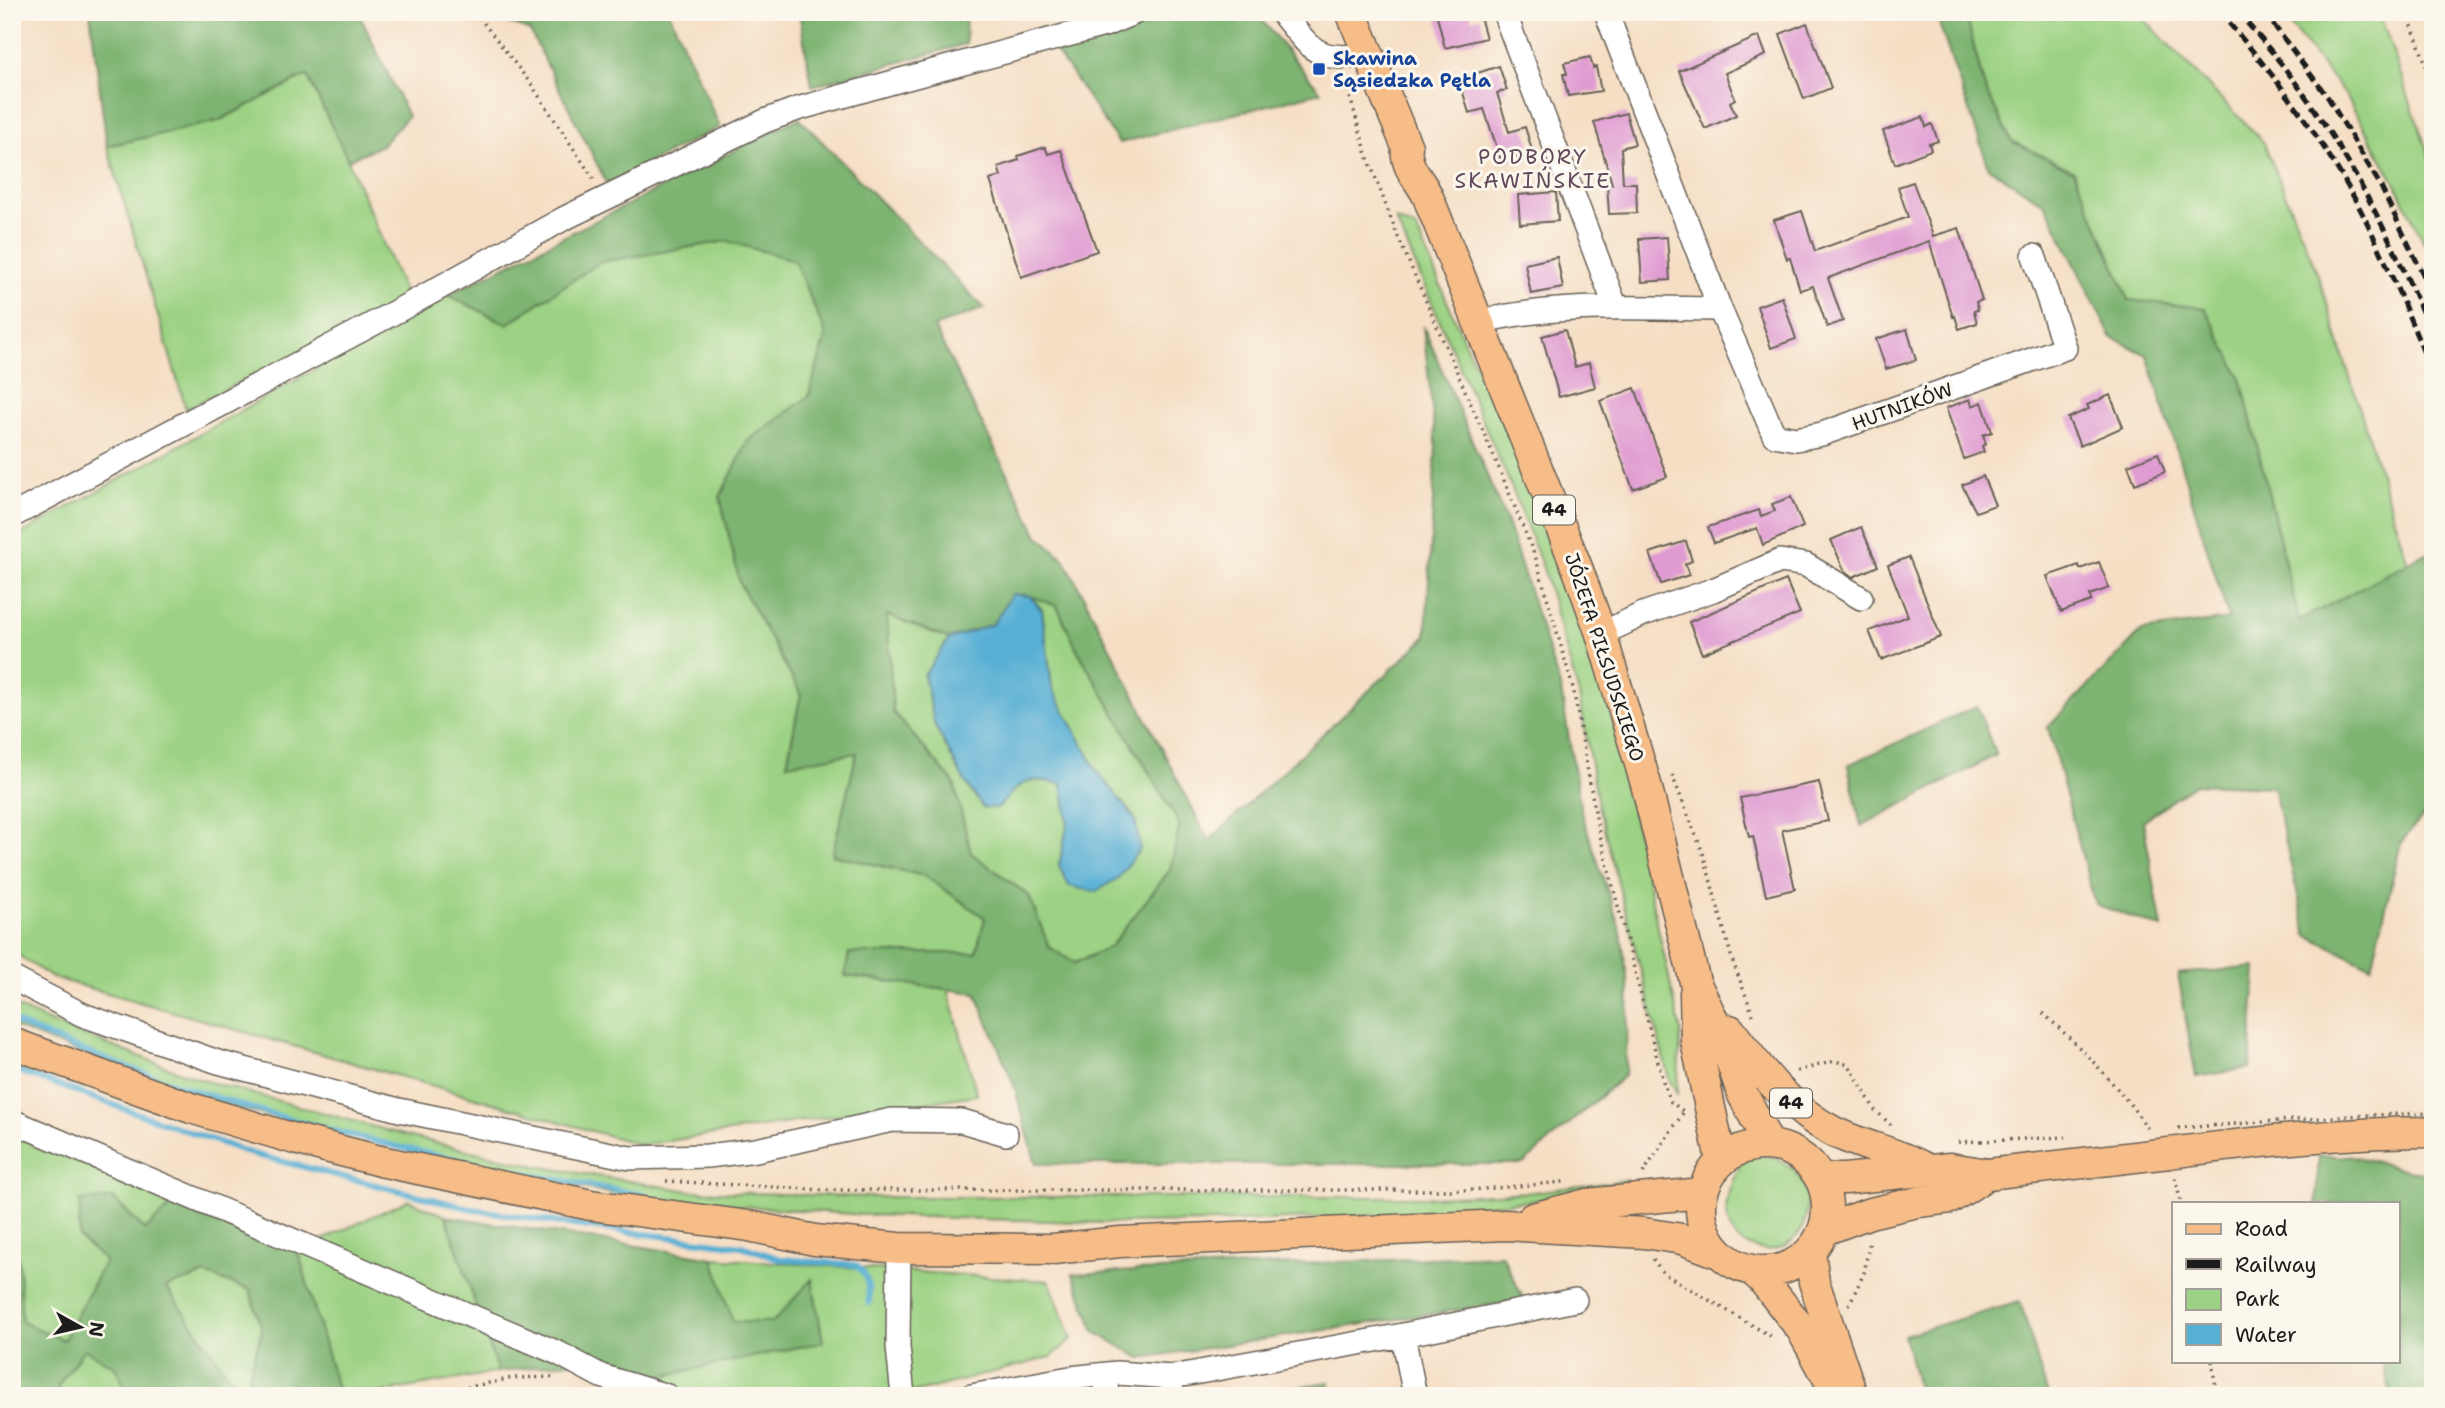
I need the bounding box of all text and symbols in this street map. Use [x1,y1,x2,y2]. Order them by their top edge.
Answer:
place label: Skawina Sąsiedzka Pętla [1333,46,1491,93]
marker: Skawina Sąsiedzka Pętla [1311,61,1327,77]
district label: PODBORY SKAWIŃSKIE [1455,143,1611,195]
street label: HUTNIKÓW [1848,376,1956,436]
road number: 44 [1533,496,1575,524]
street label: JÓZEFA PIŁSUDSKIEGO [1559,549,1651,765]
road number: 44 [1770,1088,1812,1118]
legend [2172,1202,2400,1362]
text: Road [2235,1215,2288,1243]
text: Railway [2235,1251,2317,1279]
text: Park [2235,1285,2280,1313]
north arrow [46,1292,116,1362]
text: N [83,1320,110,1338]
text: Water [2235,1321,2297,1349]

